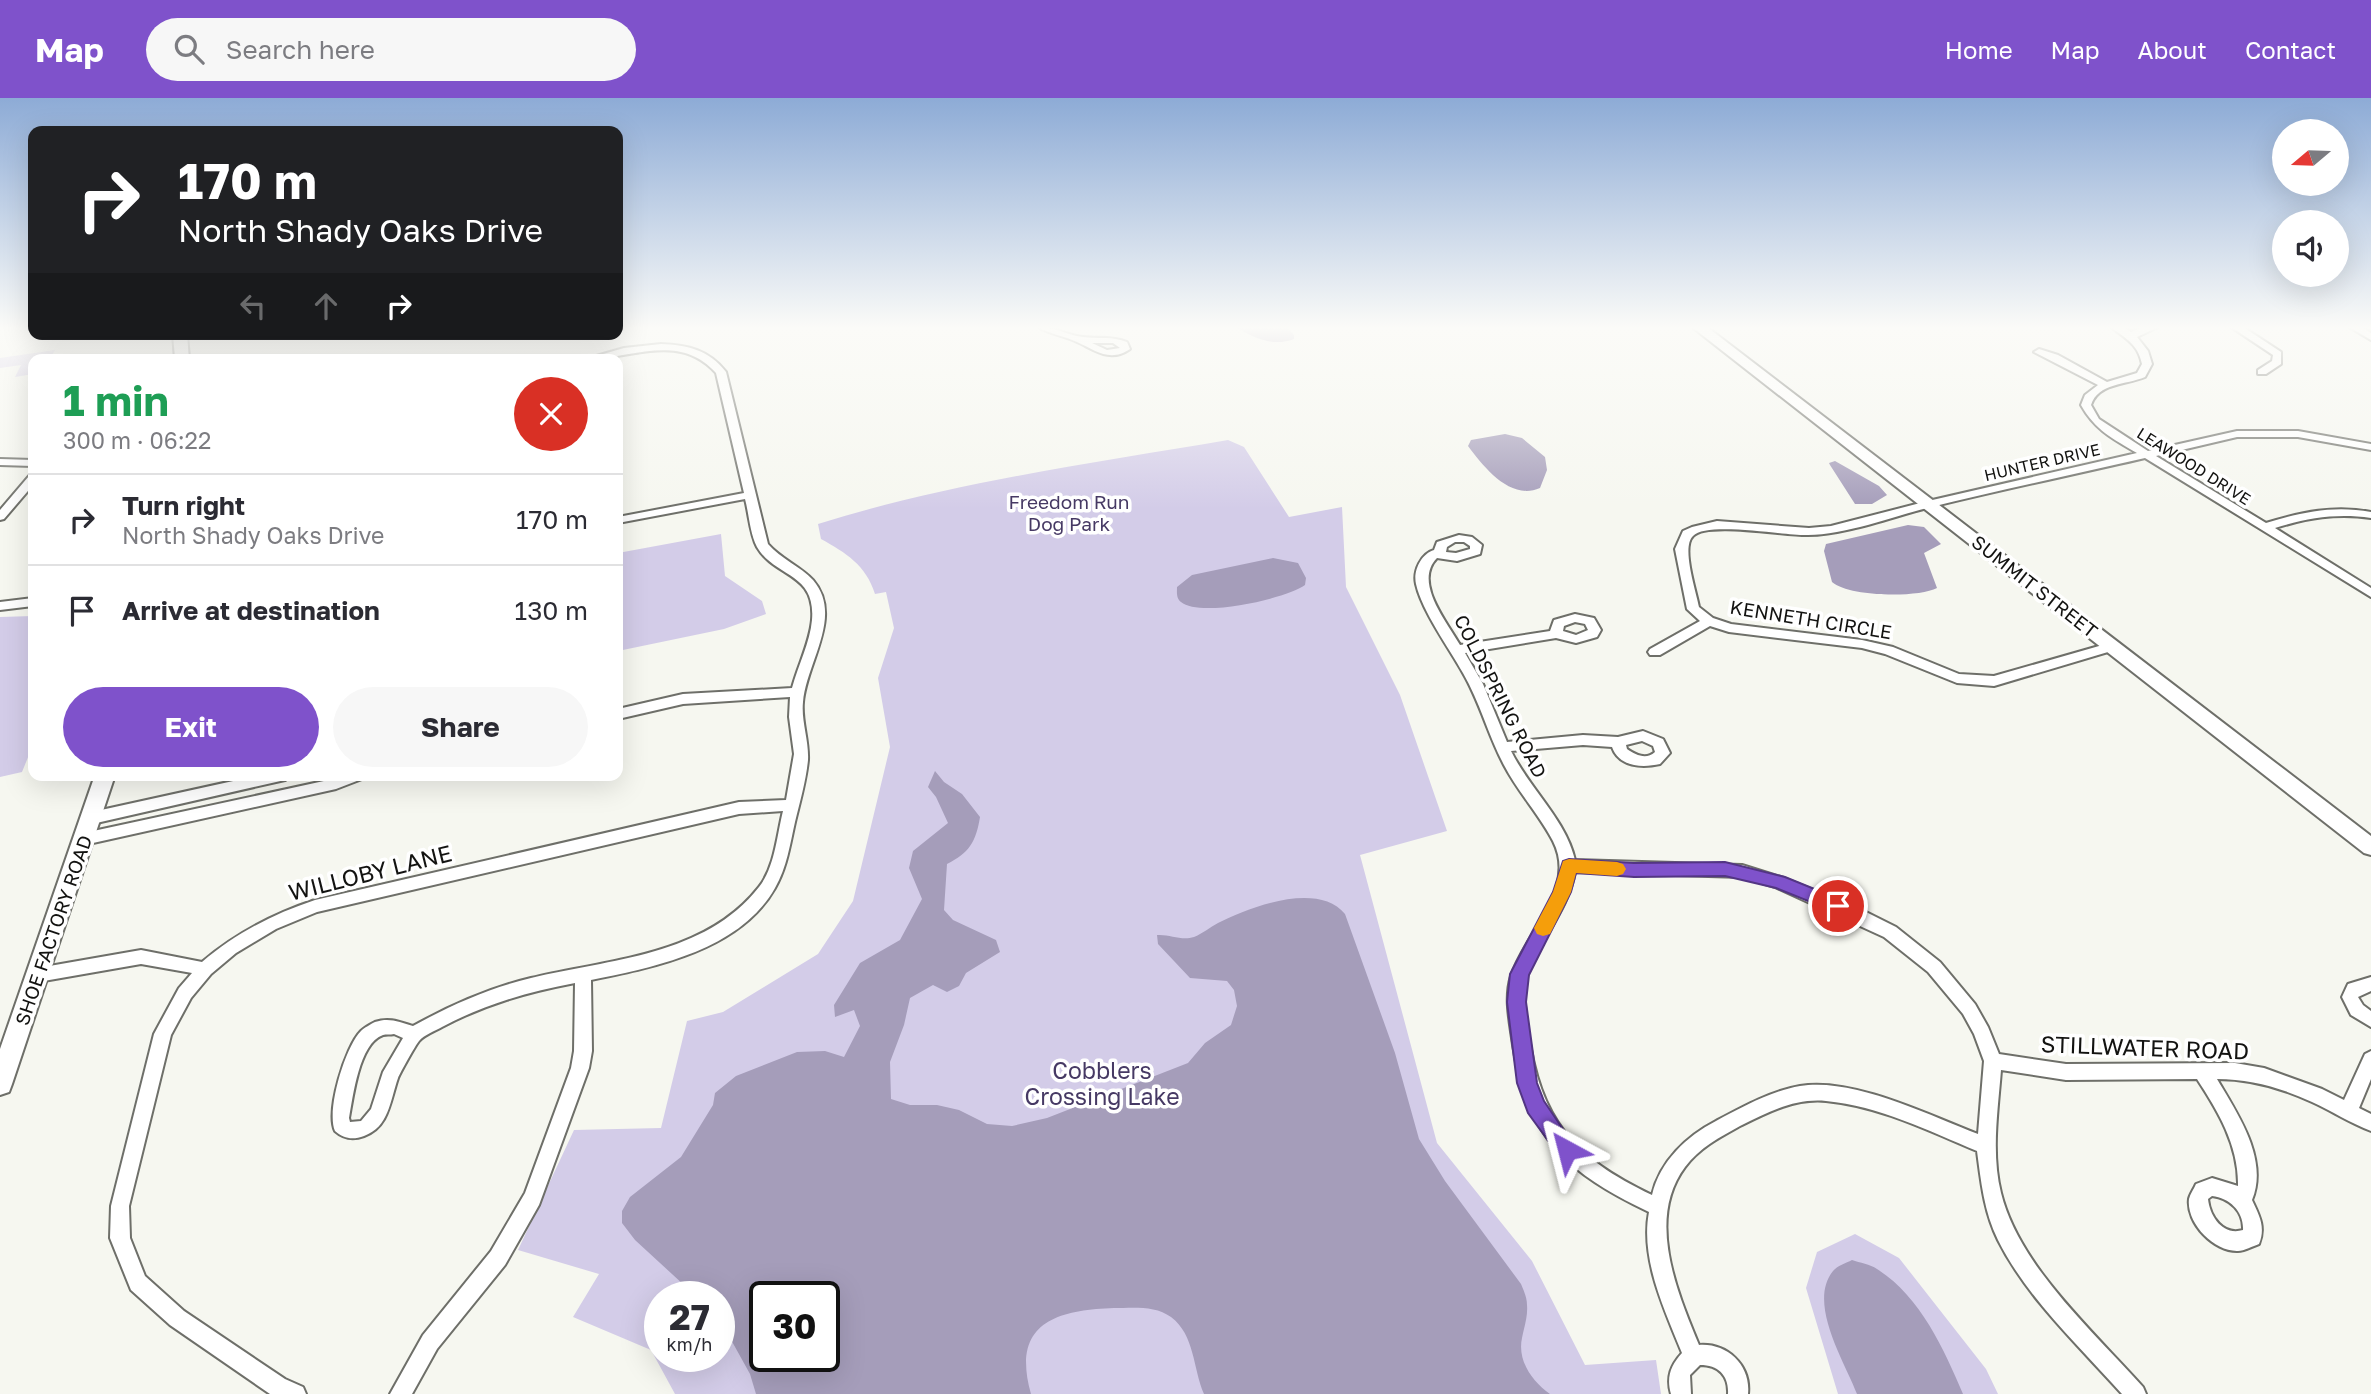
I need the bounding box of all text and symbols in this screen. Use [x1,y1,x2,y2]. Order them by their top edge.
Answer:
search box [146,18,636,81]
text: Map [35,30,104,69]
icon: search [170,30,208,68]
text: Search here [226,34,375,65]
text: Home [1945,35,2013,64]
text: Map [2051,35,2100,64]
text: About [2138,35,2207,64]
text: Contact [2245,35,2336,64]
north arrow [2272,119,2348,196]
map controls [2272,119,2349,287]
text: 170 m [178,151,317,210]
icon: right [63,154,154,245]
button: sound [2272,210,2349,287]
text: North Shady Oaks Drive [178,211,543,249]
icon: left [234,287,272,325]
icon: ahead [307,287,345,325]
icon: right [380,287,418,325]
text: 1 min [63,375,169,425]
button: close [514,377,588,451]
street label: LEAWOOD DRIVE [2133,423,2255,509]
text: 300 m · 06:22 [63,426,211,454]
street label: HUNTER DRIVE [1982,439,2102,485]
text: Turn right [122,490,245,521]
park label: Freedom Run Dog Park [1009,490,1129,535]
icon: right [63,501,101,539]
text: 170 m [516,504,588,535]
text: North Shady Oaks Drive [122,521,384,549]
street label: SUMMIT STREET [1968,530,2103,642]
icon: arrive [63,592,101,630]
text: Arrive at destination [122,595,380,626]
text: 130 m [515,595,588,626]
street label: KENNETH CIRCLE [1728,595,1894,643]
street label: COLDSPRING ROAD [1450,611,1552,781]
button: Exit [63,687,319,767]
button: Share [333,687,588,767]
street label: SHOE FACTORY ROAD [10,832,96,1028]
street label: WILLOBY LANE [285,838,455,906]
pin [1808,876,1868,936]
icon: arrive [1819,887,1857,925]
street label: STILLWATER ROAD [2040,1029,2250,1065]
park label: Cobblers Crossing Lake [1025,1056,1179,1110]
position arrow [1530,1113,1604,1187]
speed limit sign: 30 [749,1281,840,1372]
text: 27 [669,1296,710,1338]
text: km/h [667,1333,712,1355]

